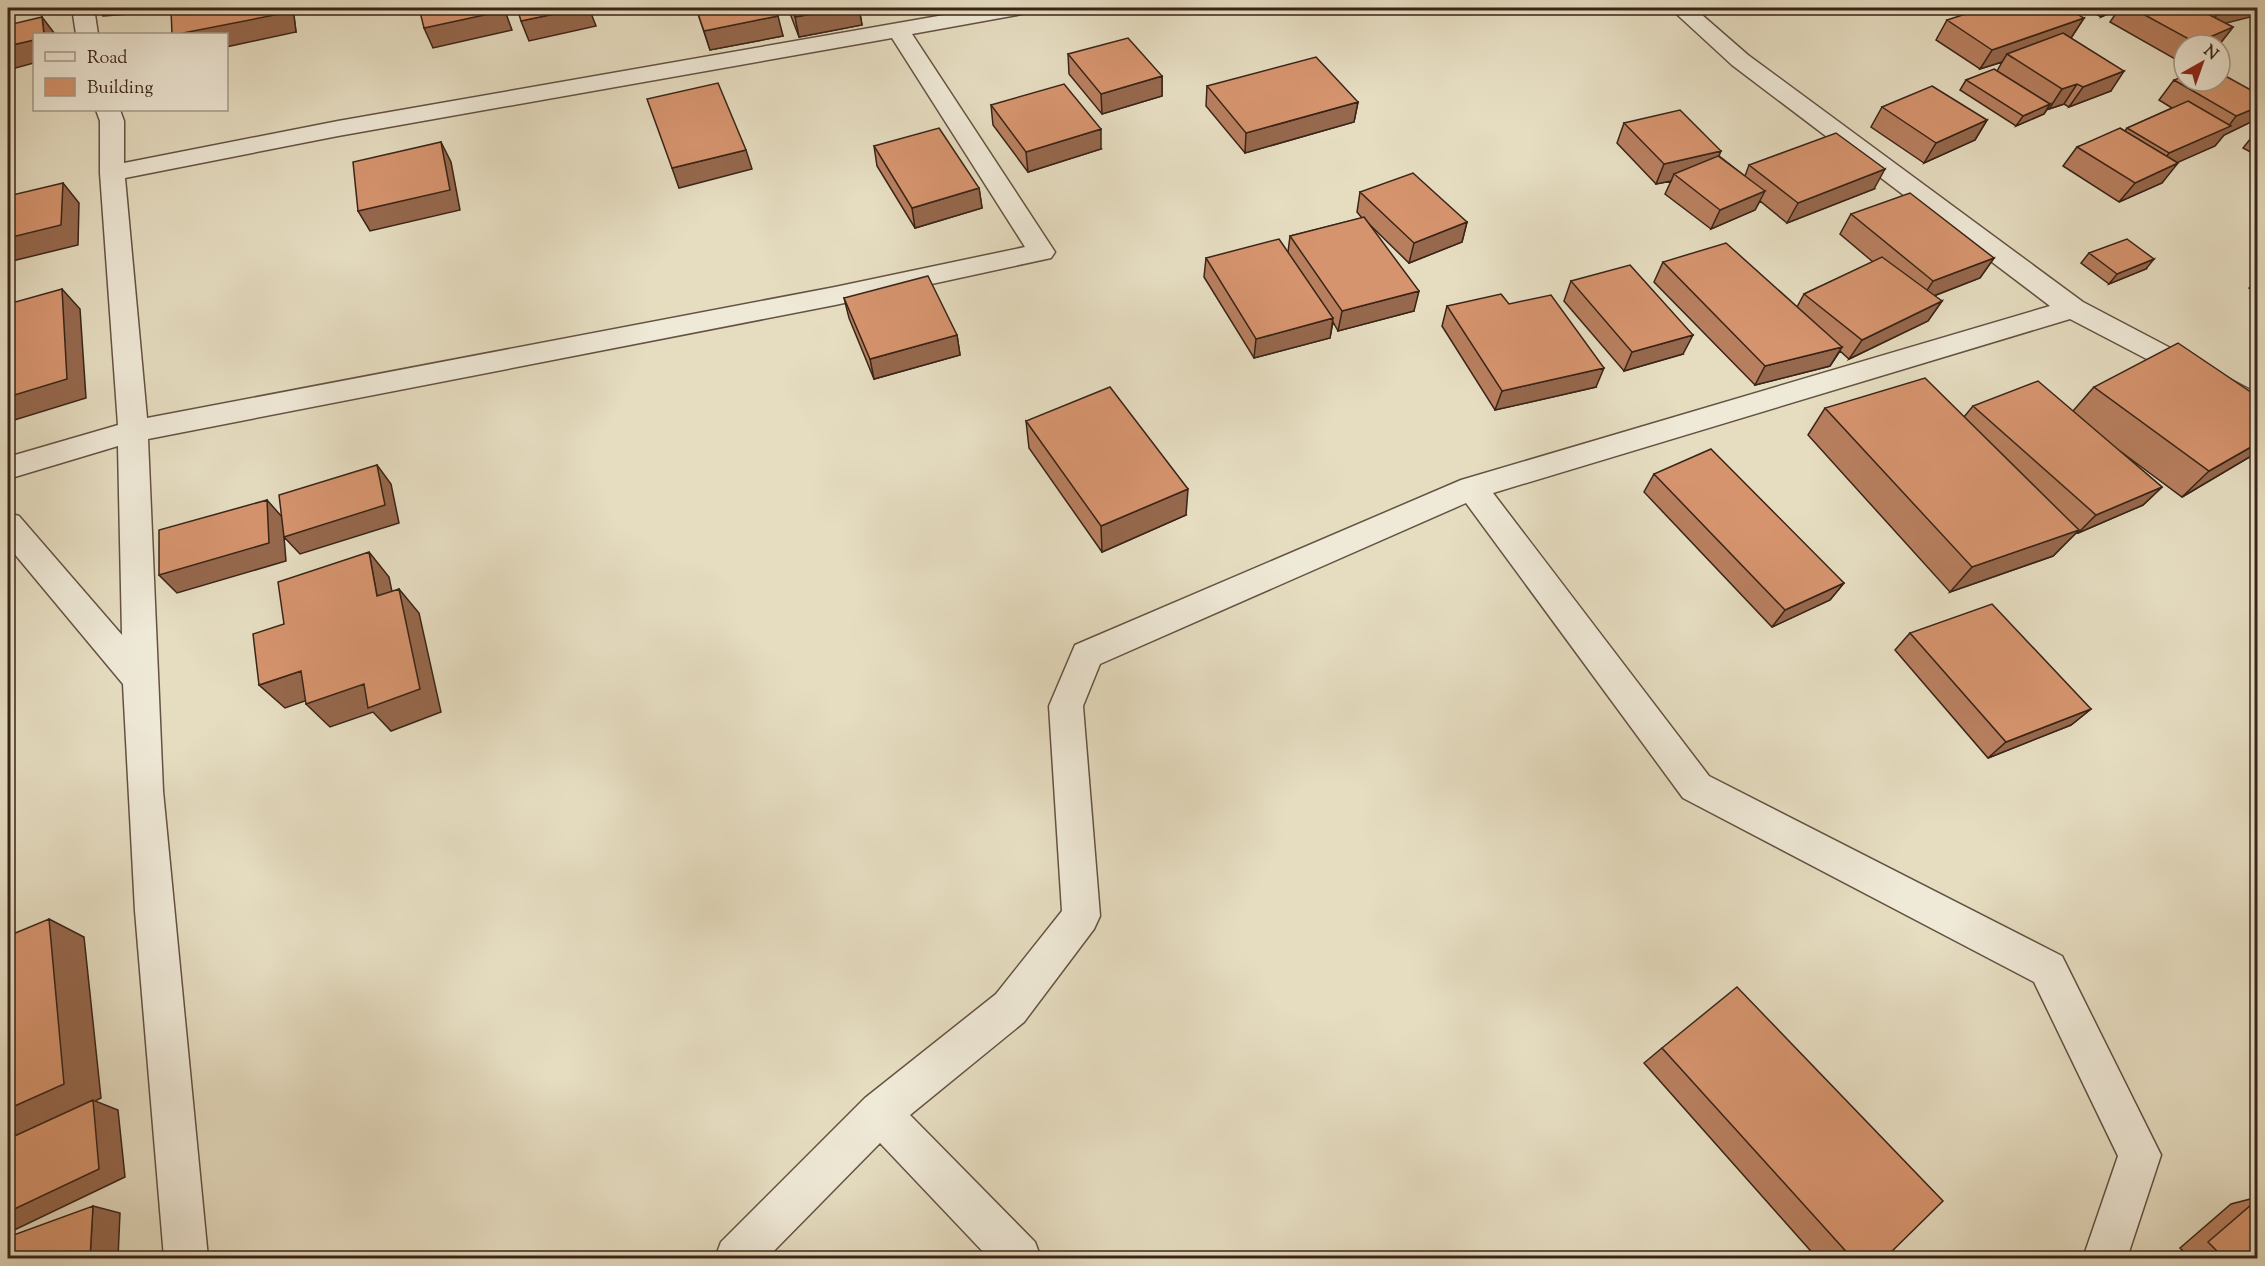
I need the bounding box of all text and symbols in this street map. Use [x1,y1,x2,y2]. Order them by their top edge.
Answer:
legend [33,33,228,111]
north arrow [2172,33,2232,93]
text: N [2198,41,2222,66]
text: Road [87,46,127,72]
text: Building [87,76,153,102]

